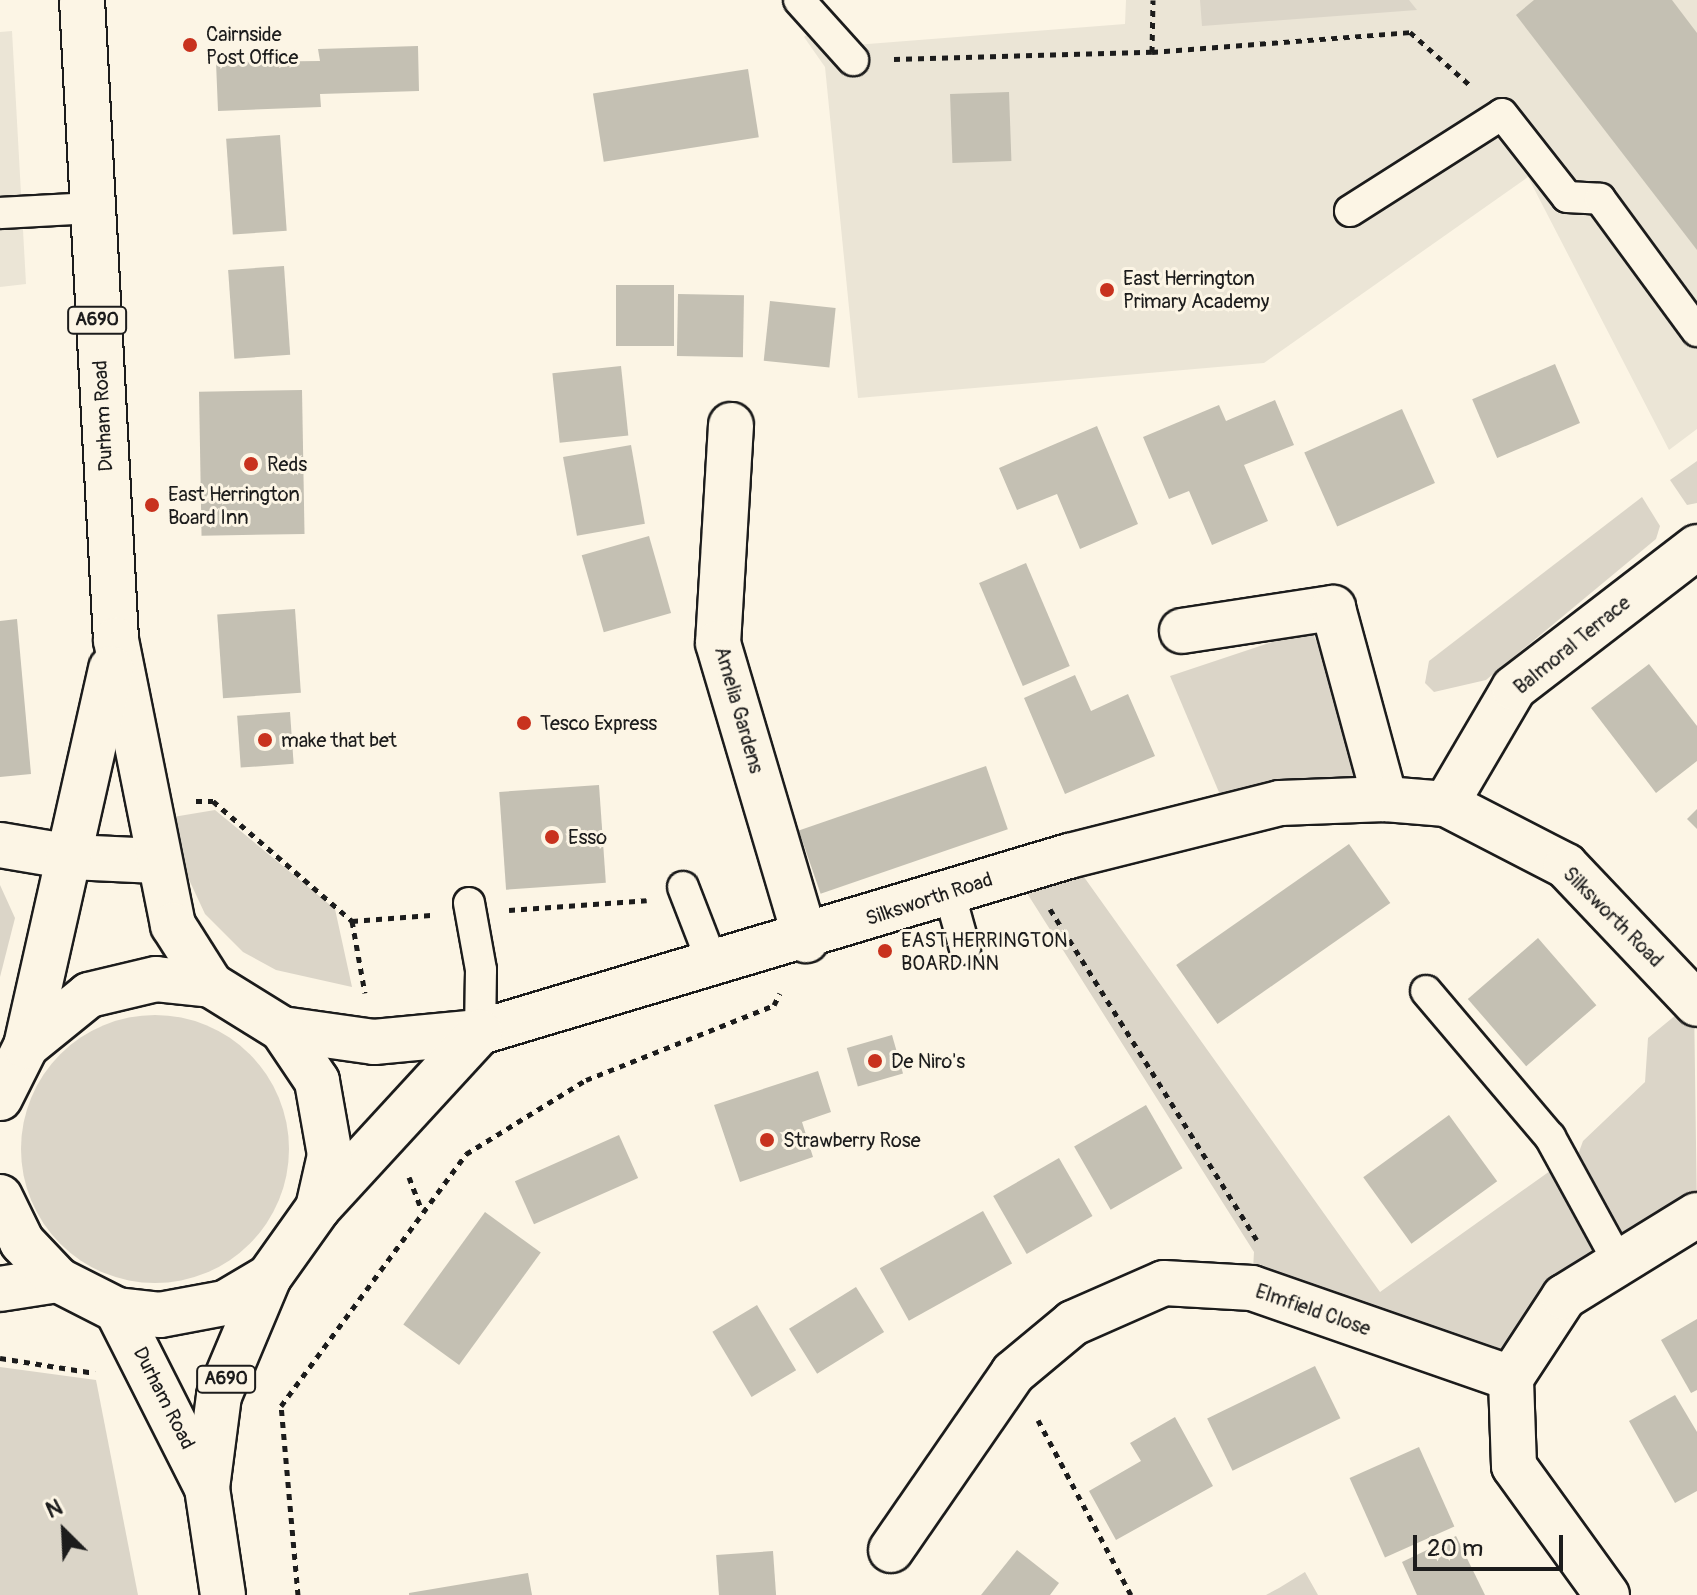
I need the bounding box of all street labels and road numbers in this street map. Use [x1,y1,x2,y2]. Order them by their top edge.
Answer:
road number: A690 [67,306,127,334]
street label: Durham Road [88,360,118,472]
street label: Balmoral Terrace [1509,591,1635,699]
street label: Amelia Gardens [709,644,769,776]
street label: Silksworth Road [1558,862,1668,972]
street label: Silksworth Road [863,867,995,931]
street label: Elmfield Close [1252,1279,1374,1341]
street label: Durham Road [128,1343,200,1453]
road number: A690 [196,1365,256,1393]

